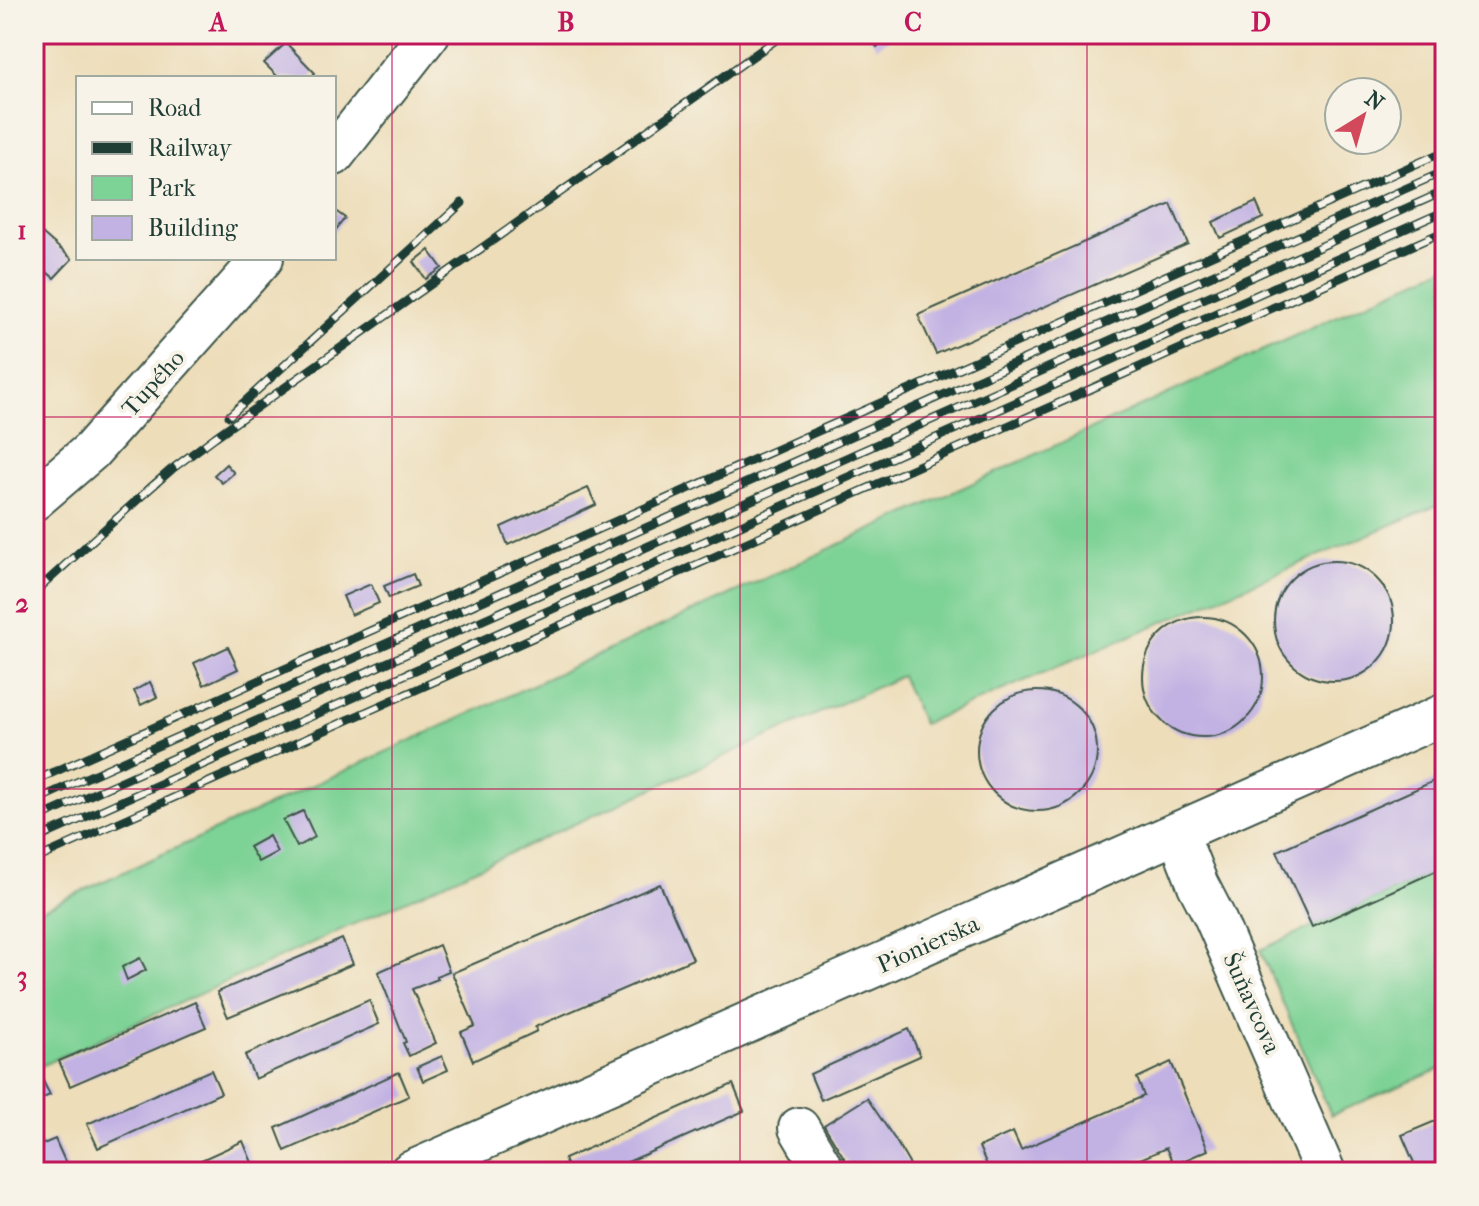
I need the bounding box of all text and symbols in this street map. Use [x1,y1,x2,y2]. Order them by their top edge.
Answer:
text: A [208,7,228,38]
text: B [558,7,575,38]
text: C [904,7,922,38]
text: D [1251,7,1271,38]
legend [76,76,336,260]
north arrow [1323,76,1403,156]
text: N [1360,85,1389,116]
text: Road [148,94,202,122]
text: Railway [148,134,233,162]
text: Park [148,174,196,202]
text: Building [148,214,239,242]
text: 1 [17,215,27,246]
street label: Tupého [116,344,190,422]
text: 2 [15,588,29,619]
street label: Pionierska [873,909,984,979]
street label: Šuňavcova [1217,948,1288,1059]
text: 3 [17,961,27,992]

